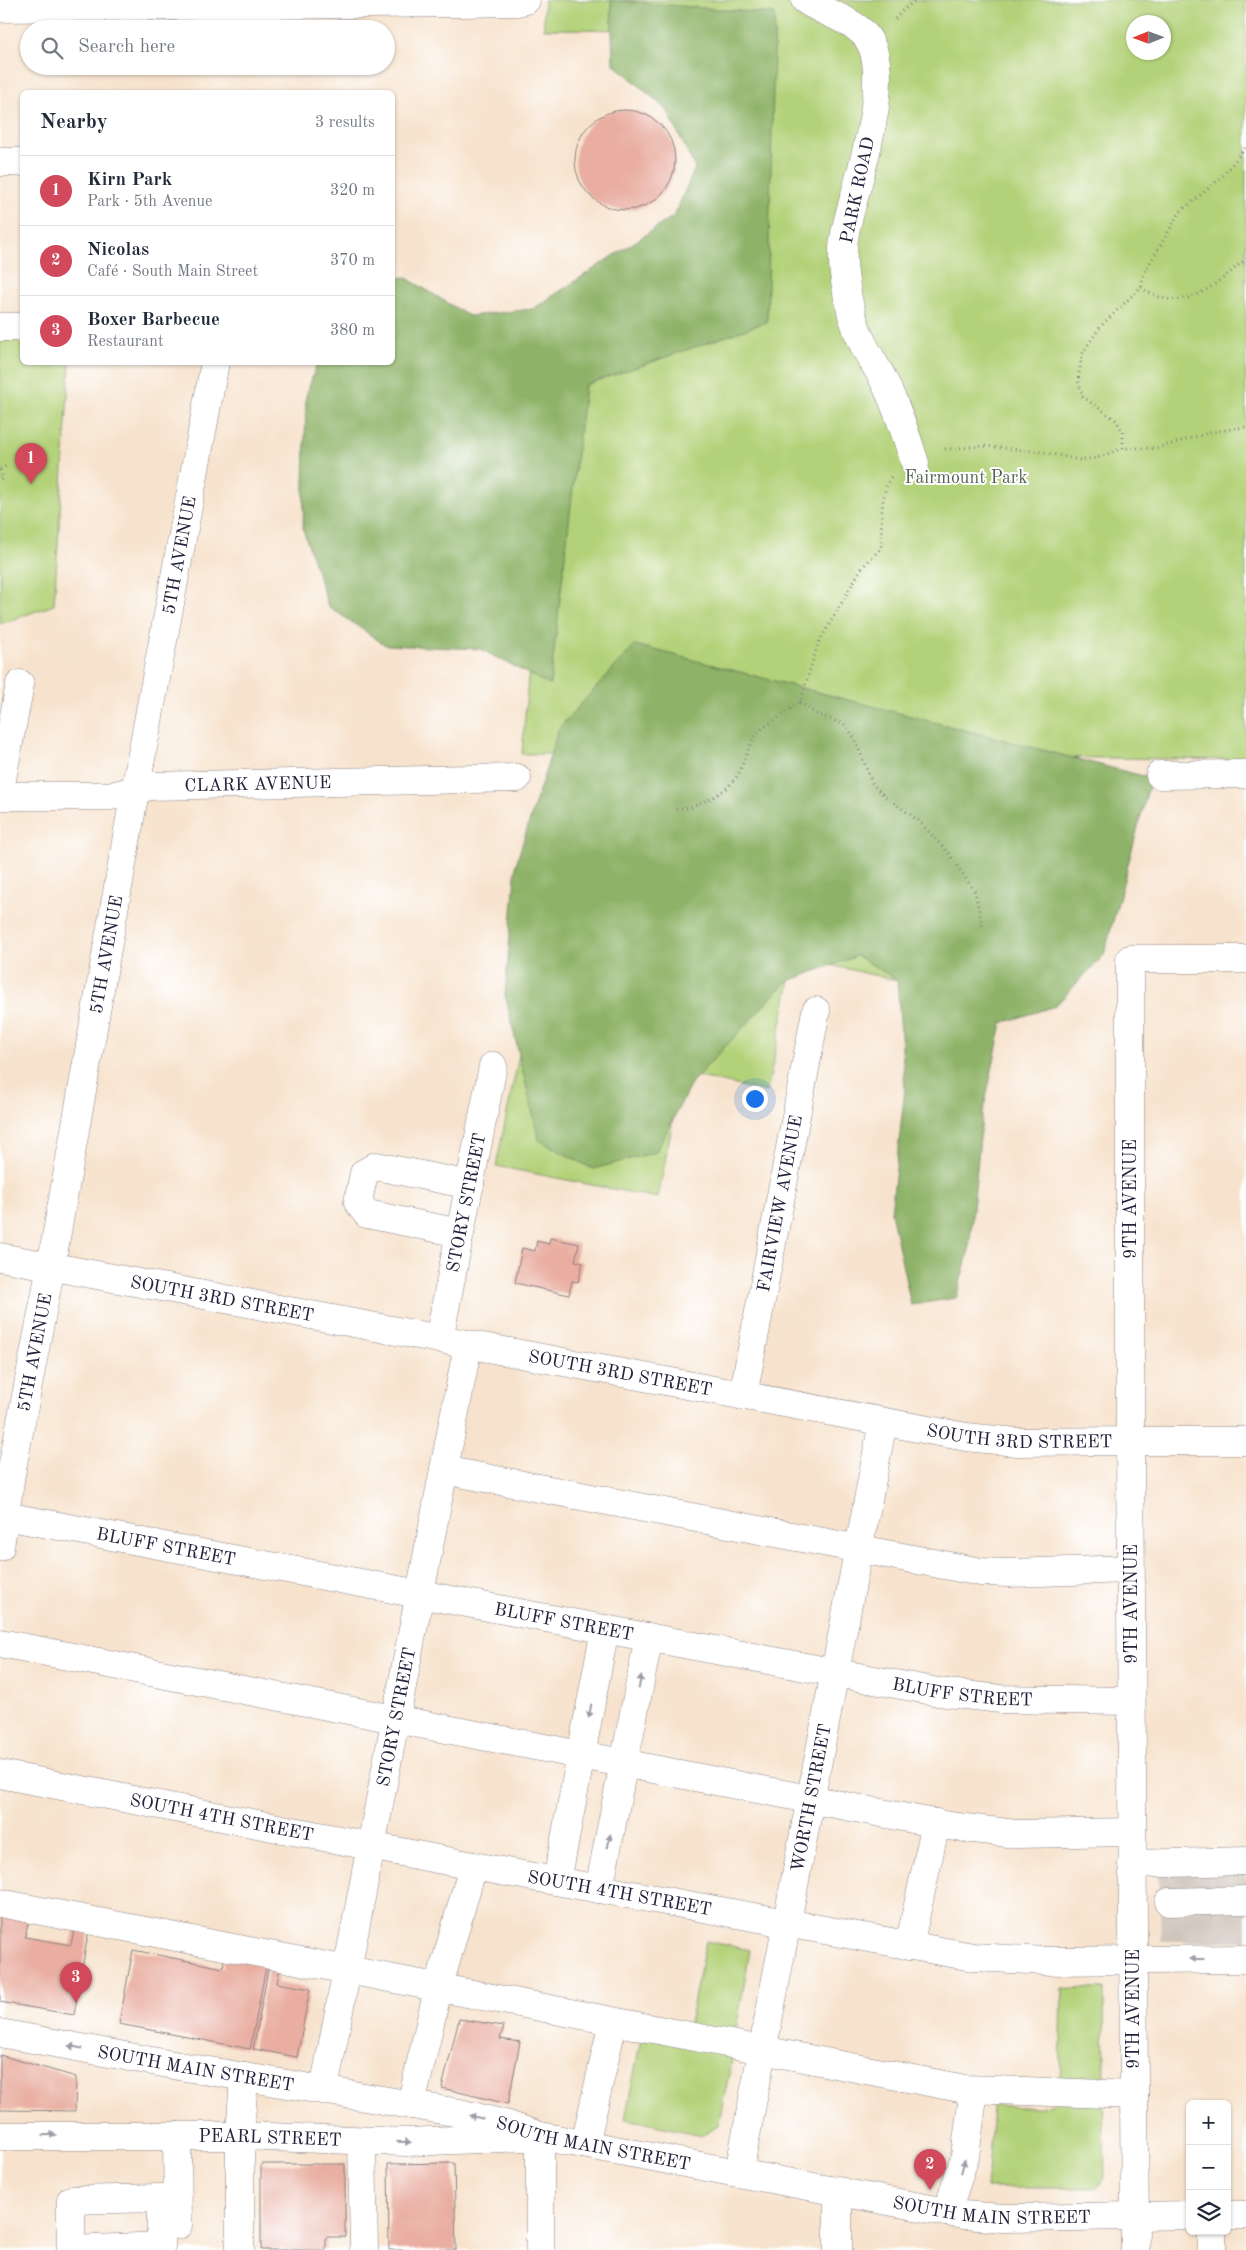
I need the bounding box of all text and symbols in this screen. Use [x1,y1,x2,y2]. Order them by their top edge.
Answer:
north arrow [1126,15,1171,60]
search box [20,20,395,75]
icon: search [38,34,66,62]
text: Search here [78,38,175,57]
text: Nearby [40,112,108,133]
text: 3 results [315,115,375,131]
street label: PARK ROAD [838,135,878,245]
text: Kirn Park [87,171,172,190]
text: 1 [51,183,61,199]
text: 320 m [330,183,375,199]
text: Park · 5th Avenue [87,194,212,210]
text: Nicolas [87,241,149,260]
text: 2 [51,253,61,269]
text: 370 m [330,253,375,269]
text: Café · South Main Street [87,264,258,280]
text: Boxer Barbecue [87,311,220,330]
text: 3 [51,323,61,339]
text: 380 m [330,323,375,339]
text: Restaurant [87,334,164,350]
pin: 1 [15,443,47,484]
park label: Fairmount Park [904,469,1028,487]
street label: 5TH AVENUE [160,495,200,616]
street label: CLARK AVENUE [184,774,331,795]
street label: 5TH AVENUE [88,894,126,1015]
your location [742,1086,768,1112]
street label: FAIRVIEW AVENUE [755,1114,806,1293]
street label: STORY STREET [444,1132,490,1274]
street label: 9TH AVENUE [1122,1139,1140,1259]
street label: SOUTH 3RD STREET [129,1273,315,1325]
street label: 5TH AVENUE [15,1292,56,1413]
street label: SOUTH 3RD STREET [527,1348,713,1399]
street label: SOUTH 3RD STREET [925,1422,1112,1452]
street label: BLUFF STREET [95,1525,237,1569]
street label: 9TH AVENUE [1123,1544,1141,1664]
street label: BLUFF STREET [493,1600,635,1644]
street label: STORY STREET [375,1646,419,1788]
one-way arrow [637,1673,645,1689]
street label: BLUFF STREET [891,1676,1033,1709]
one-way arrow [585,1704,593,1720]
street label: WORTH STREET [789,1723,835,1874]
street label: SOUTH 4TH STREET [128,1791,315,1845]
one-way arrow [605,1834,613,1849]
street label: SOUTH 4TH STREET [526,1868,713,1919]
street label: 9TH AVENUE [1125,1949,1143,2069]
one-way arrow [1189,1955,1205,1963]
pin: 3 [60,1962,92,2003]
one-way arrow [67,2042,83,2050]
street label: SOUTH MAIN STREET [96,2043,295,2095]
map controls [1186,2100,1231,2235]
button: + [1186,2100,1231,2145]
one-way arrow [469,2113,484,2121]
street label: SOUTH MAIN STREET [494,2114,692,2174]
street label: PEARL STREET [198,2128,342,2150]
one-way arrow [41,2131,57,2139]
one-way arrow [396,2138,412,2146]
button: − [1186,2145,1231,2190]
pin: 2 [914,2149,946,2190]
one-way arrow [959,2158,967,2173]
button: layers [1186,2190,1231,2235]
street label: SOUTH MAIN STREET [891,2194,1091,2228]

